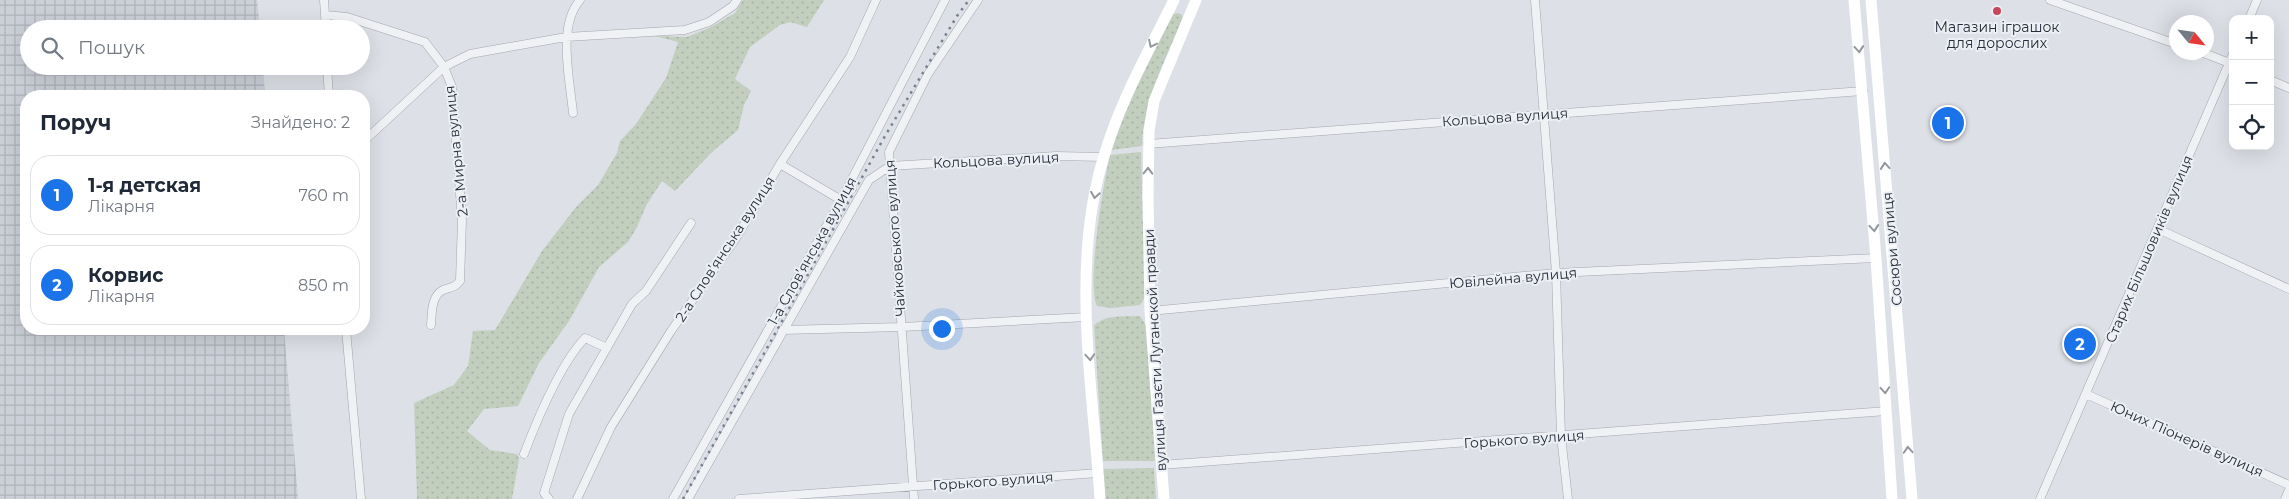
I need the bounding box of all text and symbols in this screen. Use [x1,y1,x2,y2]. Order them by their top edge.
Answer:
marker: Магазин іграшок для дорослих [1991,5,2003,17]
north arrow [2169,15,2214,60]
map controls [2229,15,2274,150]
button: + [2229,15,2274,60]
place label: Магазин іграшок для дорослих [1935,18,2059,52]
search box [20,20,370,75]
icon: search [38,34,66,62]
text: Пошук [78,36,145,59]
one-way arrow [1148,39,1159,48]
one-way arrow [1853,45,1864,53]
button: − [2229,60,2274,105]
street label: 2-а Мирна вулиця [440,85,472,217]
street label: Кольцова вулиця [1441,104,1569,130]
pin: 1 [1932,104,1964,142]
button: locate [2229,105,2274,150]
text: Поруч [40,110,111,135]
text: Знайдено: 2 [251,113,350,132]
street label: Кольцова вулиця [932,148,1060,172]
street label: Старих Більшовиків вулиця [2101,152,2197,346]
street label: Чайковського вулиця [881,159,909,317]
one-way arrow [1880,162,1891,170]
one-way arrow [1143,167,1153,174]
street label: 2-а Слов’янська вулиця [671,173,779,325]
text: 1-я детская [88,174,201,197]
street label: 1-а Слов’янська вулиця [764,174,860,328]
text: 1 [54,186,60,205]
text: 760 m [298,186,349,205]
one-way arrow [1090,191,1100,199]
street label: Сосюри вулиця [1878,191,1906,307]
text: Лікарня [88,197,155,216]
one-way arrow [1868,224,1879,232]
street label: вулиця Газєти Луганской правди [1140,228,1170,472]
street label: Ювілейна вулиця [1448,263,1578,293]
text: Корвис [88,264,164,287]
text: 2 [52,276,62,295]
text: 850 m [298,276,349,295]
text: Лікарня [88,287,155,306]
your location [929,316,955,342]
pin: 2 [2064,325,2096,363]
one-way arrow [1084,353,1095,361]
one-way arrow [1880,386,1891,394]
street label: Юних Піонерів вулиця [2108,397,2266,481]
street label: Горького вулиця [1463,426,1585,452]
one-way arrow [1903,446,1914,454]
street label: Горького вулиця [932,468,1054,494]

